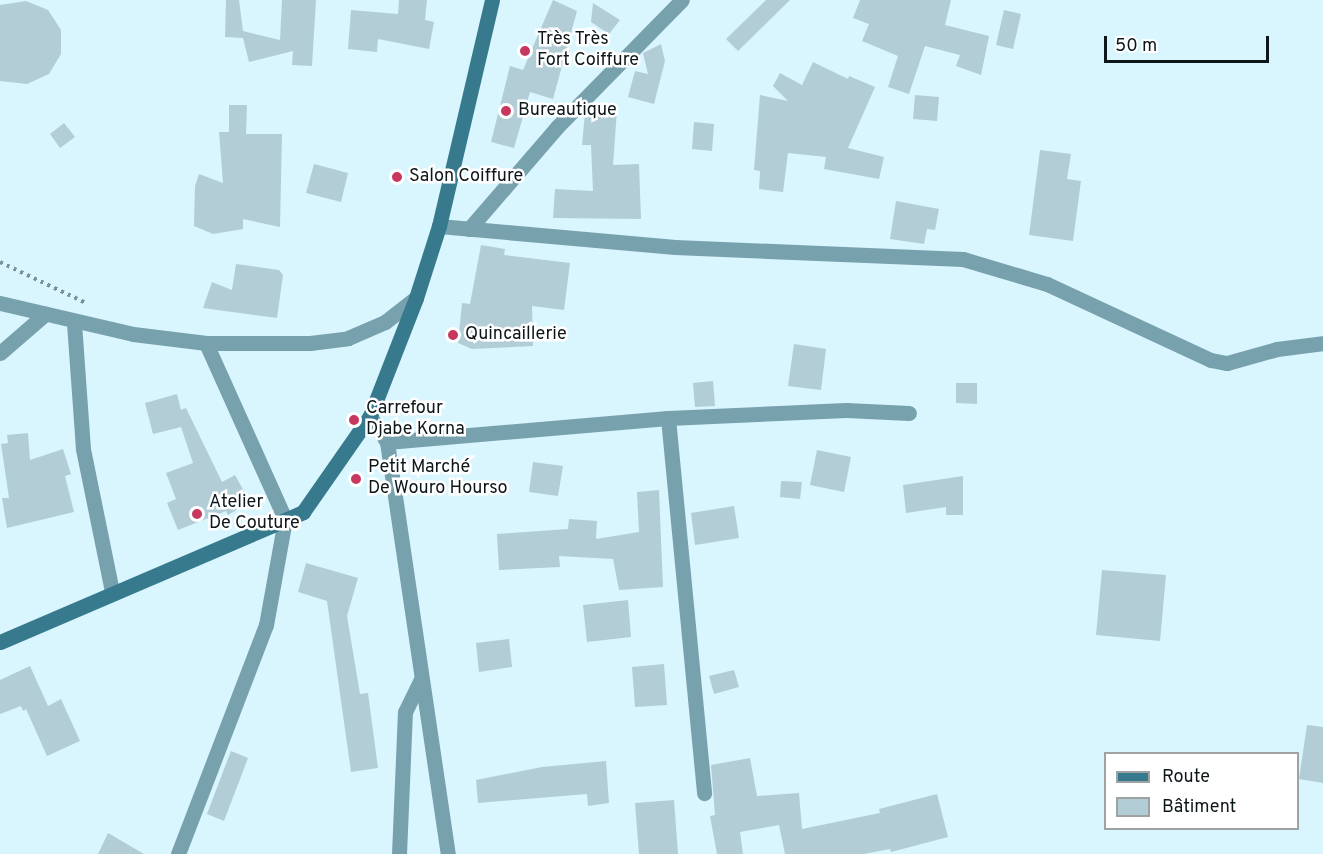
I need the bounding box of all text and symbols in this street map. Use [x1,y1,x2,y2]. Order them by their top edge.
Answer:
scale bar [1107,24,1272,62]
place label: Très Très Fort Coiffure [537,30,639,72]
text: 50 m [1115,35,1157,58]
marker: Très Très Fort Coiffure [518,44,532,58]
place label: Bureautique [518,100,617,122]
marker: Bureautique [499,104,513,118]
place label: Salon Coiffure [409,166,523,188]
marker: Salon Coiffure [390,170,404,184]
place label: Quincaillerie [465,324,567,346]
marker: Quincaillerie [446,328,460,342]
place label: Carrefour Djabe Korna [366,399,465,442]
marker: Carrefour Djabe Korna [347,413,361,427]
place label: Petit Marché De Wouro Hourso [368,458,508,500]
marker: Petit Marché De Wouro Hourso [349,472,363,486]
place label: Atelier De Couture [209,493,300,536]
marker: Atelier De Couture [190,507,204,521]
legend [1104,752,1299,830]
text: Route [1162,766,1210,789]
text: Bâtiment [1162,796,1236,819]

